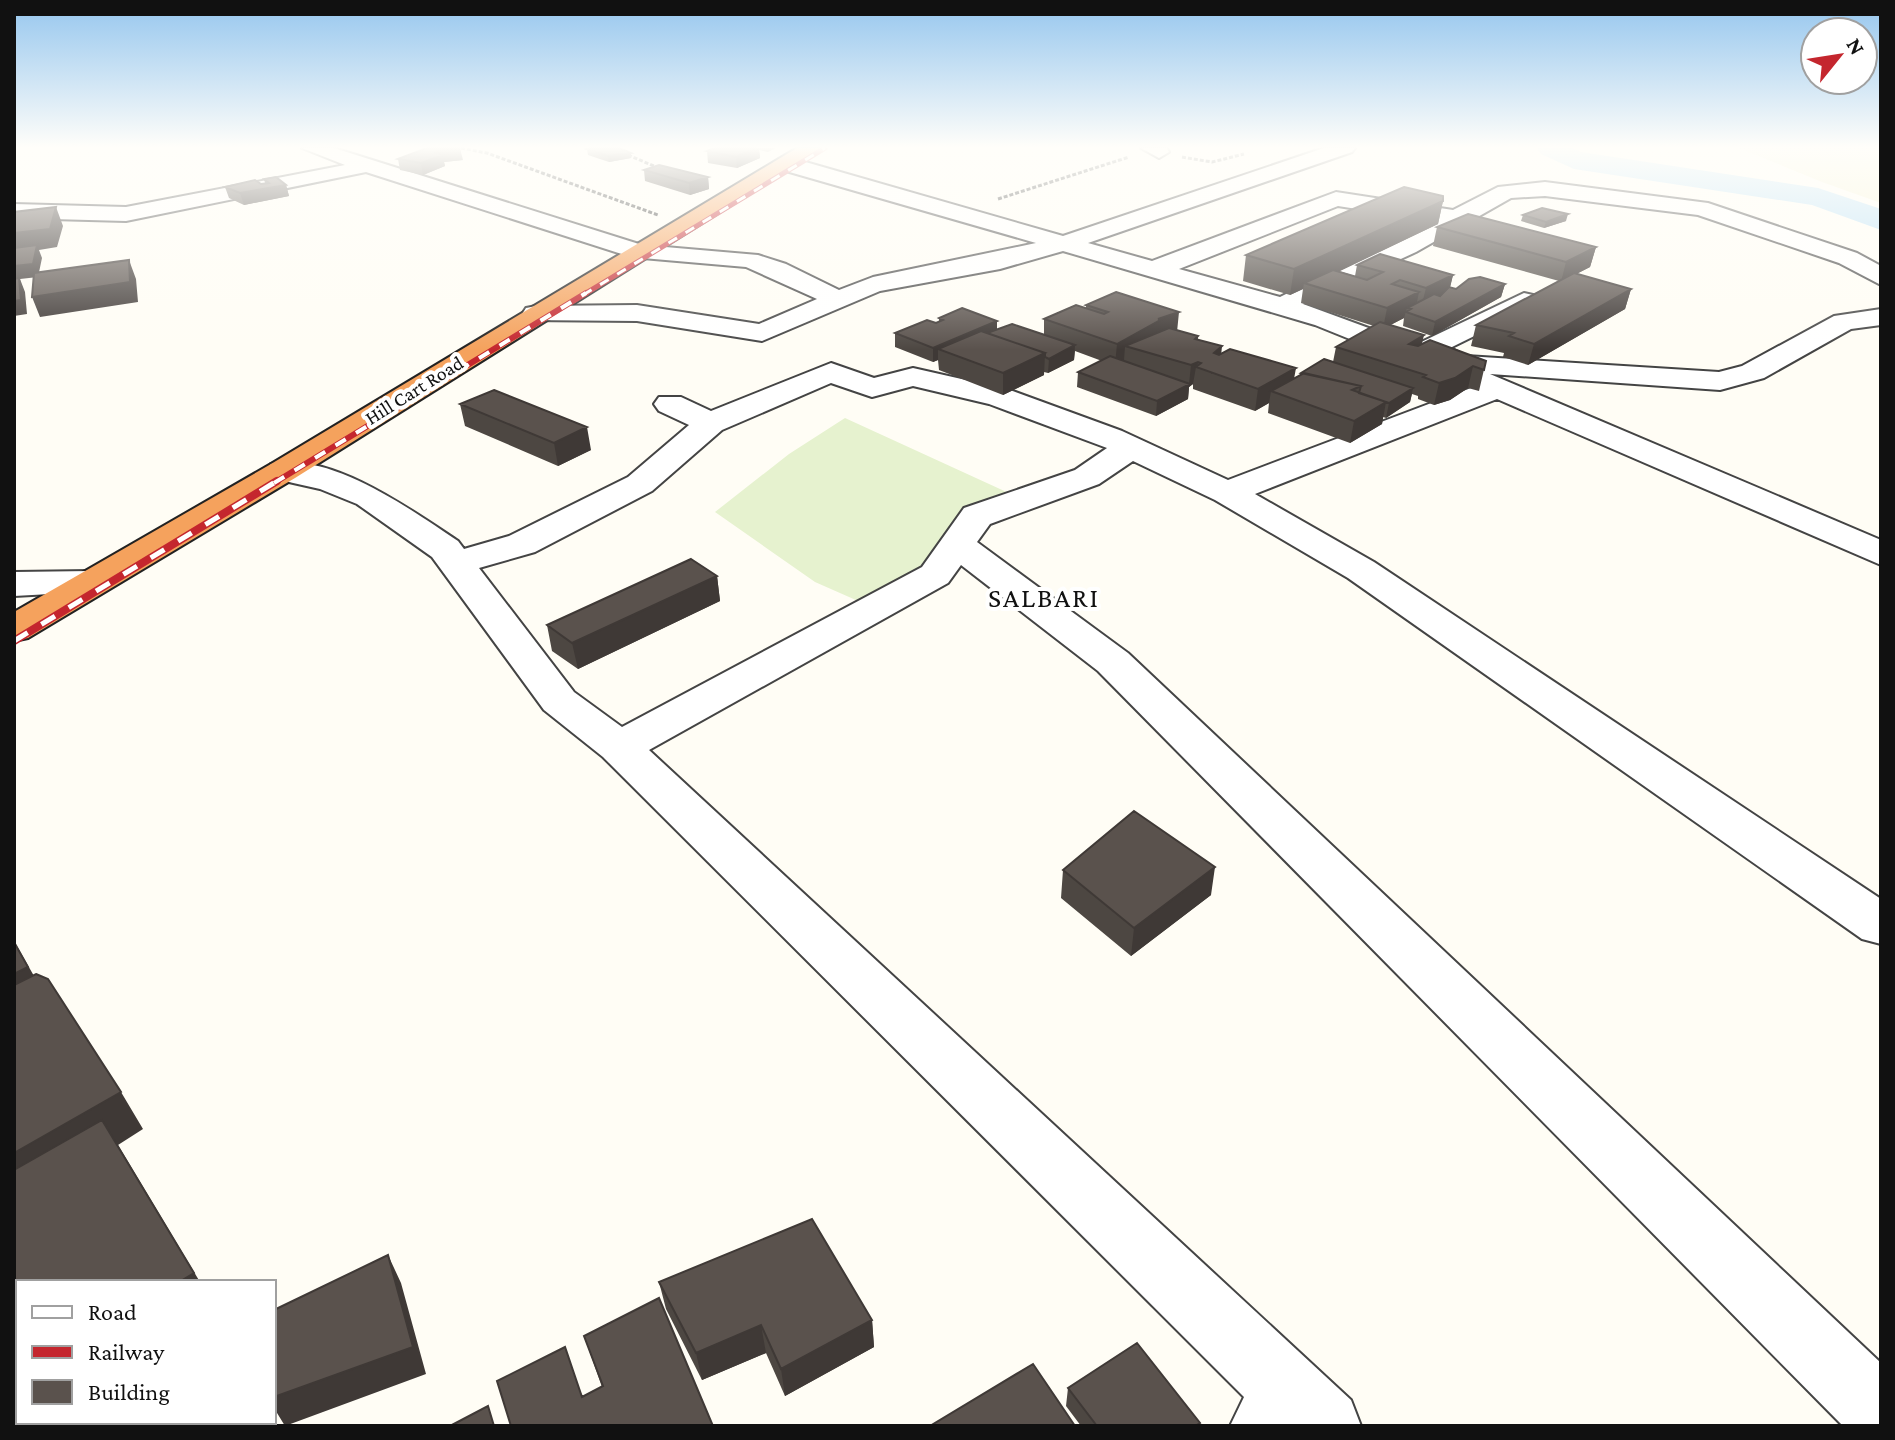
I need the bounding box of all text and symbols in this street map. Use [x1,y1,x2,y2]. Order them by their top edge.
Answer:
north arrow [1799,16,1879,96]
text: N [1841,34,1870,59]
street label: Hill Cart Road [361,351,468,429]
district label: SALBARI [988,582,1100,613]
legend [16,1280,276,1424]
text: Road [88,1298,137,1325]
text: Railway [88,1338,165,1365]
text: Building [88,1378,170,1405]

